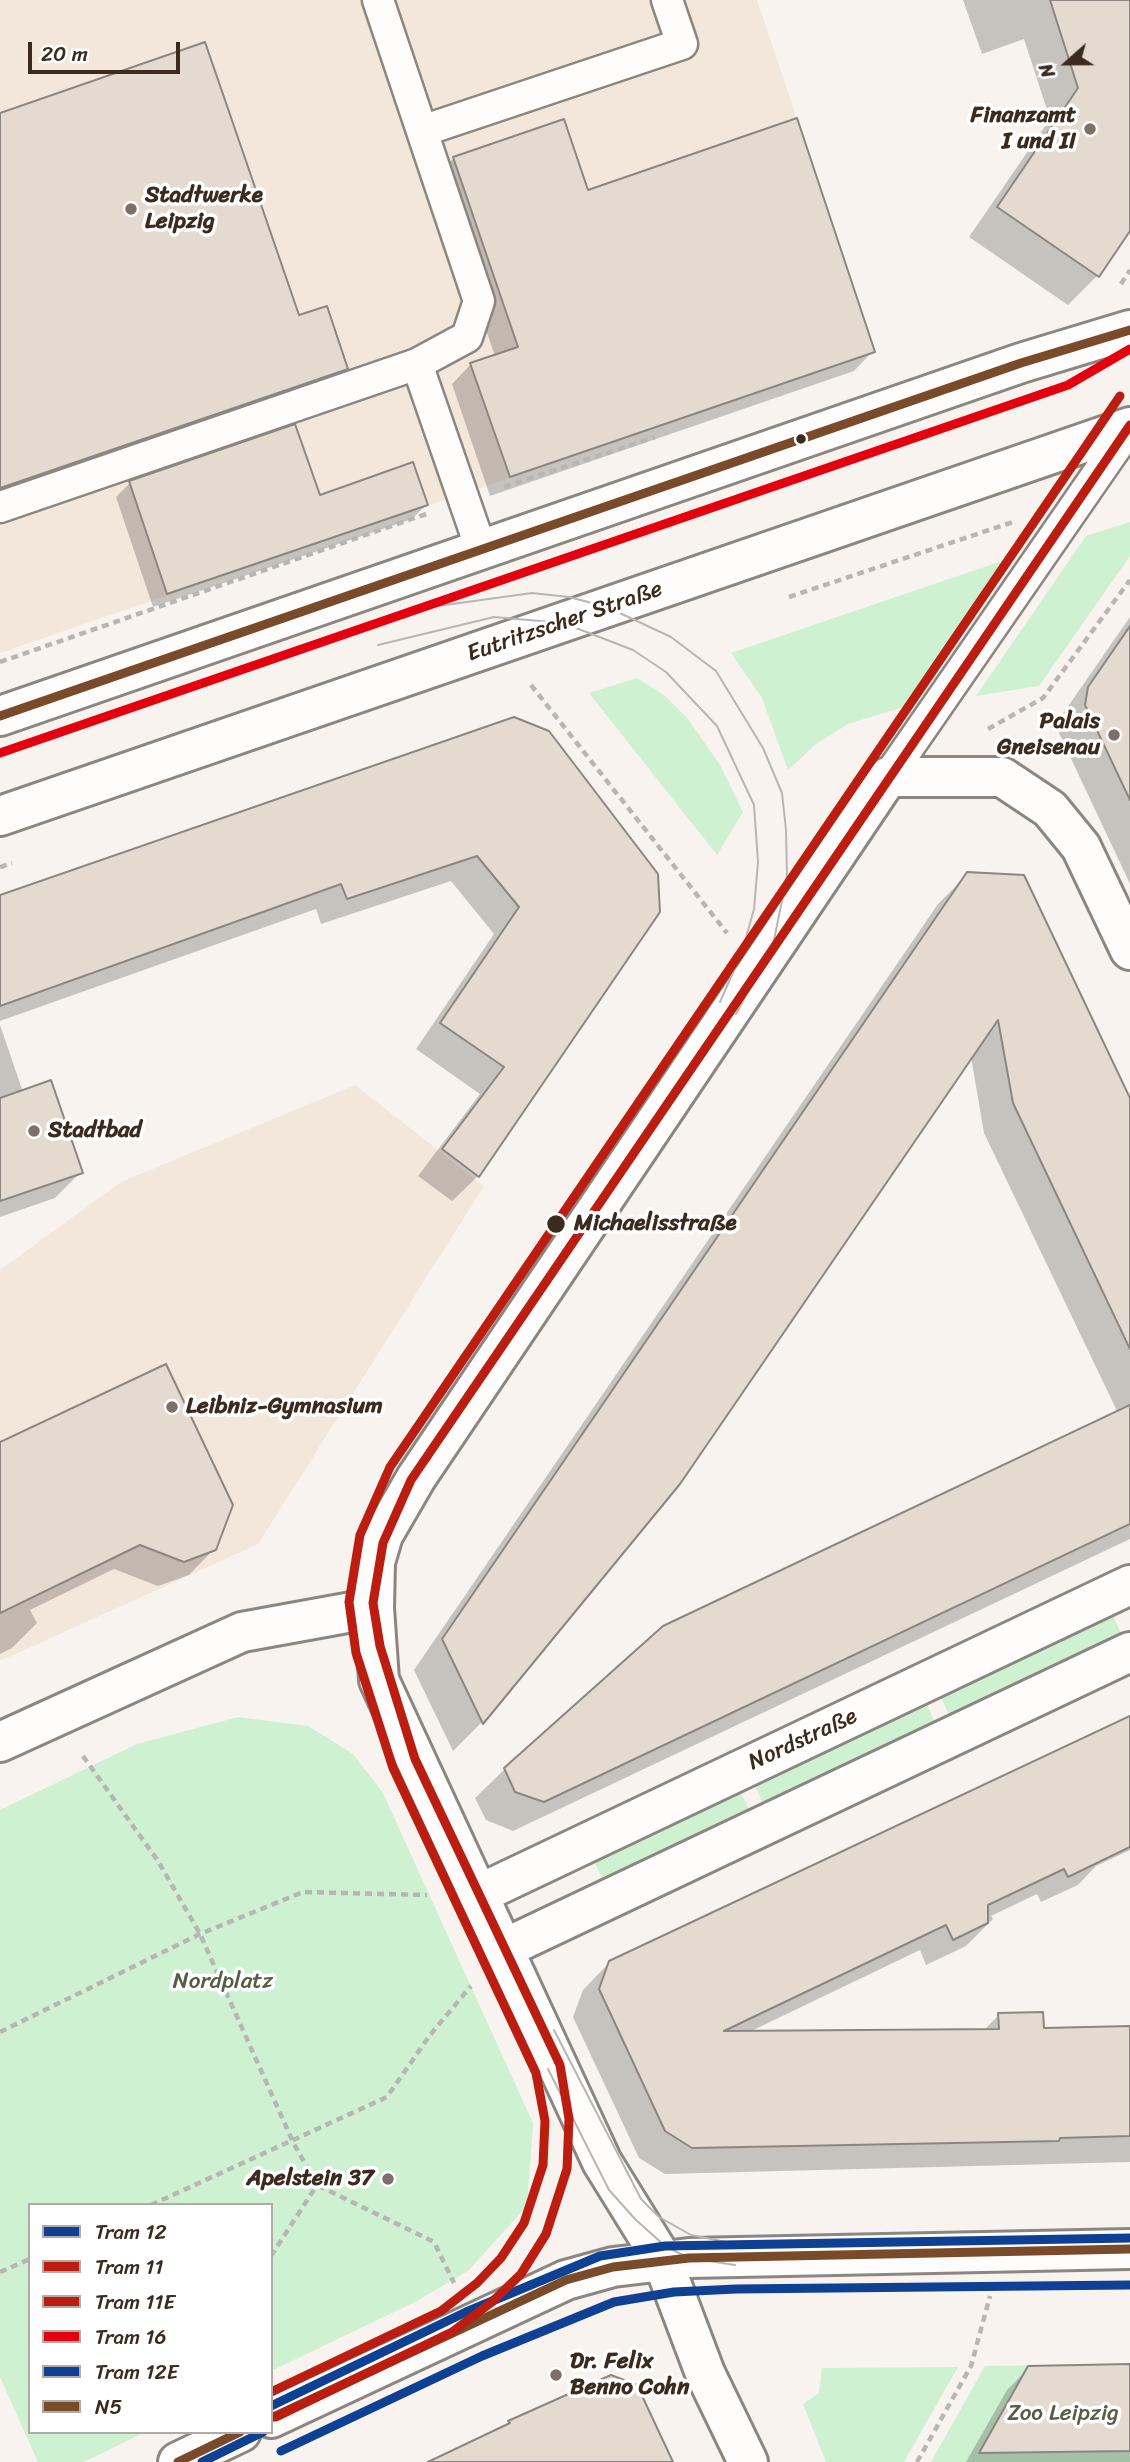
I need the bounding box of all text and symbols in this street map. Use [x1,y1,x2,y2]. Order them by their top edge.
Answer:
scale bar [32,28,184,72]
north arrow [1032,28,1102,98]
text: 20 m [41,35,88,73]
text: N [1029,59,1065,83]
place label: Finanzamt I und II [971,102,1076,156]
marker: Finanzamt I und II [1082,121,1098,137]
place label: Stadtwerke Leipzig [145,182,263,236]
marker: Stadtwerke Leipzig [123,201,139,217]
unlabelled marker [794,432,808,446]
street label: Eutritzscher Straße [464,576,666,668]
place label: Palais Gneisenau [997,708,1100,762]
marker: Palais Gneisenau [1106,727,1122,743]
place label: Stadtbad [48,1117,142,1145]
marker: Stadtbad [26,1123,42,1139]
place label: Michaelisstraße [574,1210,737,1238]
marker: Michaelisstraße [545,1213,567,1235]
place label: Leibniz-Gymnasium [186,1393,383,1421]
marker: Leibniz-Gymnasium [164,1399,180,1415]
street label: Nordstraße [744,1703,862,1777]
park label: Nordplatz [173,1968,273,1996]
place label: Apelstein 37 [247,2165,374,2193]
marker: Apelstein 37 [380,2171,396,2187]
legend [28,2203,273,2434]
text: Tram 12 [95,2213,167,2251]
text: Tram 11 [95,2248,164,2286]
text: Tram 11E [95,2283,175,2321]
text: Tram 16 [95,2318,166,2356]
place label: Dr. Felix Benno Cohn [570,2348,689,2402]
text: Tram 12E [95,2353,178,2391]
marker: Dr. Felix Benno Cohn [548,2367,564,2383]
text: N5 [95,2388,122,2426]
park label: Zoo Leipzig [1007,2400,1119,2428]

